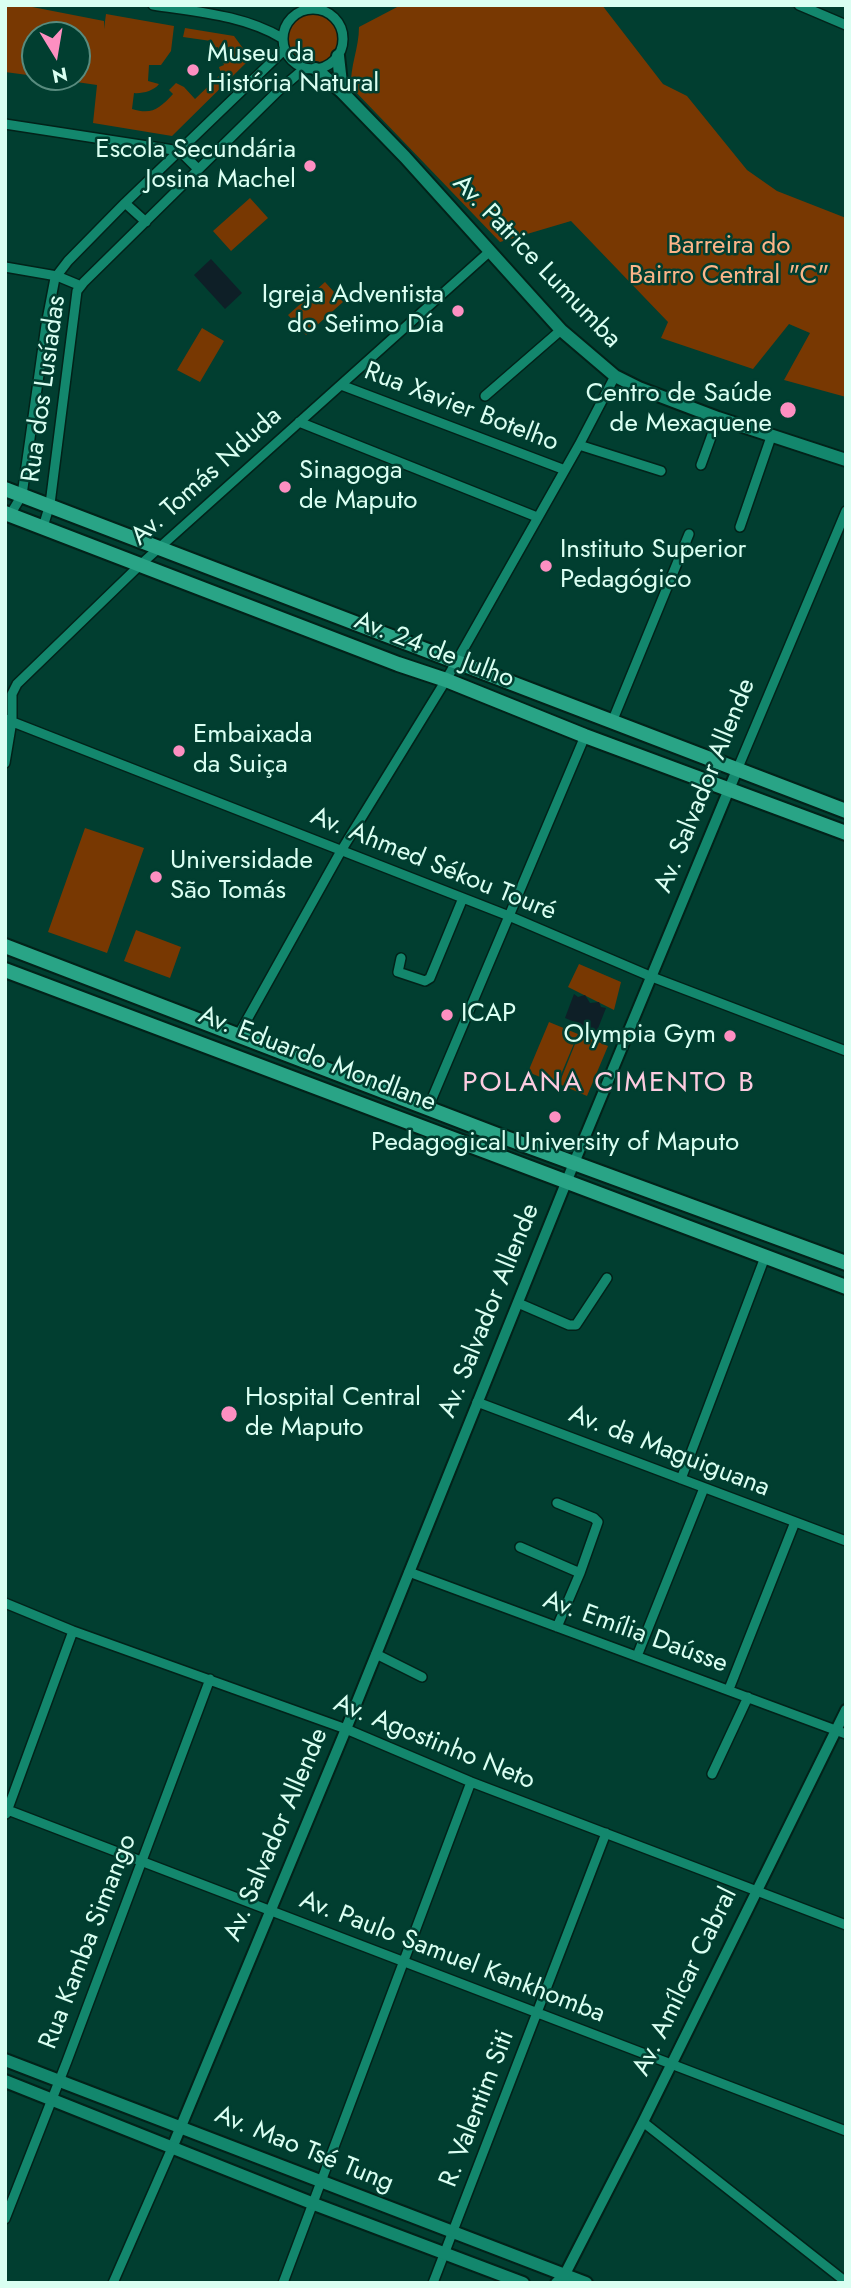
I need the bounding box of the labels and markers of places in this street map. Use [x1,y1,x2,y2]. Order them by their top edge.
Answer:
place label: Museu da História Natural [207,39,379,100]
marker: Museu da História Natural [185,62,201,78]
place label: Escola Secundária Josina Machel [95,135,296,196]
marker: Escola Secundária Josina Machel [302,158,318,174]
place label: Igreja Adventista do Setimo Día [262,280,444,342]
marker: Igreja Adventista do Setimo Día [450,303,466,319]
place label: Centro de Saúde de Mexaquene [586,379,772,440]
marker: Centro de Saúde de Mexaquene [778,400,798,420]
place label: Sinagoga de Maputo [299,456,417,518]
marker: Sinagoga de Maputo [277,479,293,495]
place label: Instituto Superior Pedagógico [560,535,747,596]
marker: Instituto Superior Pedagógico [538,558,554,574]
place label: Embaixada da Suiça [193,720,312,782]
marker: Embaixada da Suiça [171,743,187,759]
place label: Universidade São Tomás [170,846,313,908]
marker: Universidade São Tomás [148,869,164,885]
place label: ICAP [461,999,516,1031]
marker: ICAP [439,1007,455,1023]
place label: Olympia Gym [564,1020,716,1052]
marker: Olympia Gym [722,1028,738,1044]
marker: Pedagogical University of Maputo [547,1109,563,1125]
place label: Pedagogical University of Maputo [371,1128,739,1160]
place label: Hospital Central de Maputo [245,1383,421,1444]
marker: Hospital Central de Maputo [219,1404,239,1424]

